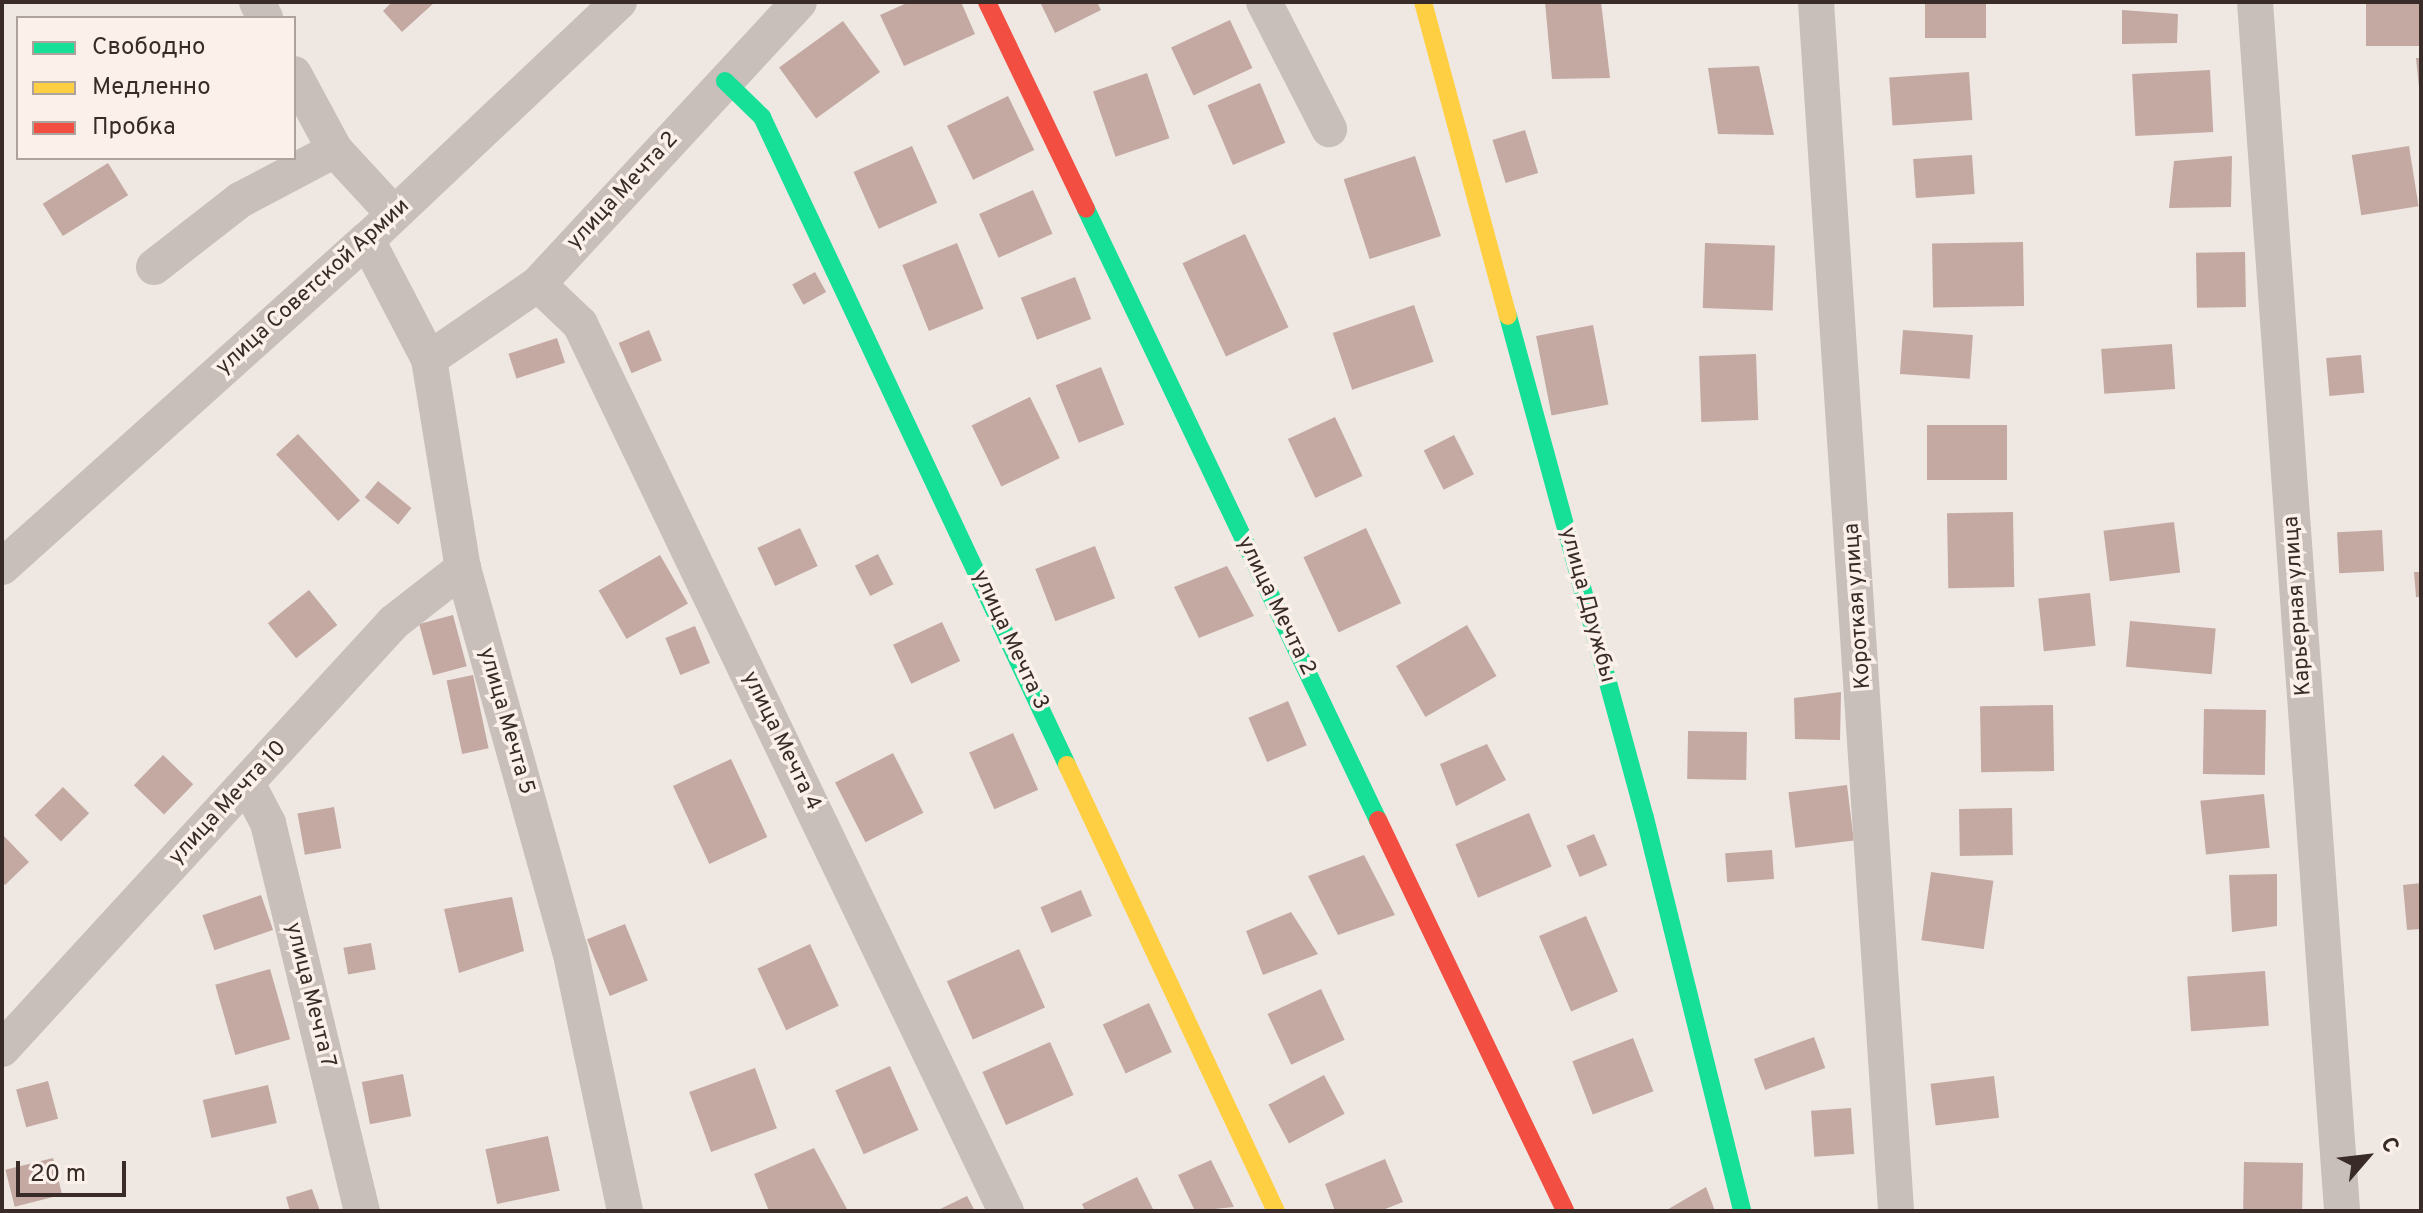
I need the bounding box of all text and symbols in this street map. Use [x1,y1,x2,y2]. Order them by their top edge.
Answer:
legend [16,16,296,160]
text: Свободно [92,33,205,63]
text: Медленно [92,73,211,103]
text: Пробка [92,113,176,143]
street label: улица Мечта 2 [562,127,684,255]
street label: улица Советской Армии [211,193,415,381]
street label: Карьерная улица [2279,515,2317,697]
street label: Короткая улица [1839,522,1877,690]
street label: улица Дружбы [1554,524,1620,686]
street label: улица Мечта 2 [1231,532,1321,680]
street label: улица Мечта 3 [966,566,1054,714]
street label: улица Мечта 5 [472,645,540,797]
street label: улица Мечта 4 [736,667,826,815]
street label: улица Мечта 10 [164,735,292,871]
street label: улица Мечта 7 [279,919,341,1071]
north arrow [2327,1117,2407,1197]
text: С [2373,1133,2404,1158]
scale bar [20,1145,130,1195]
text: 20 m [30,1160,86,1190]

